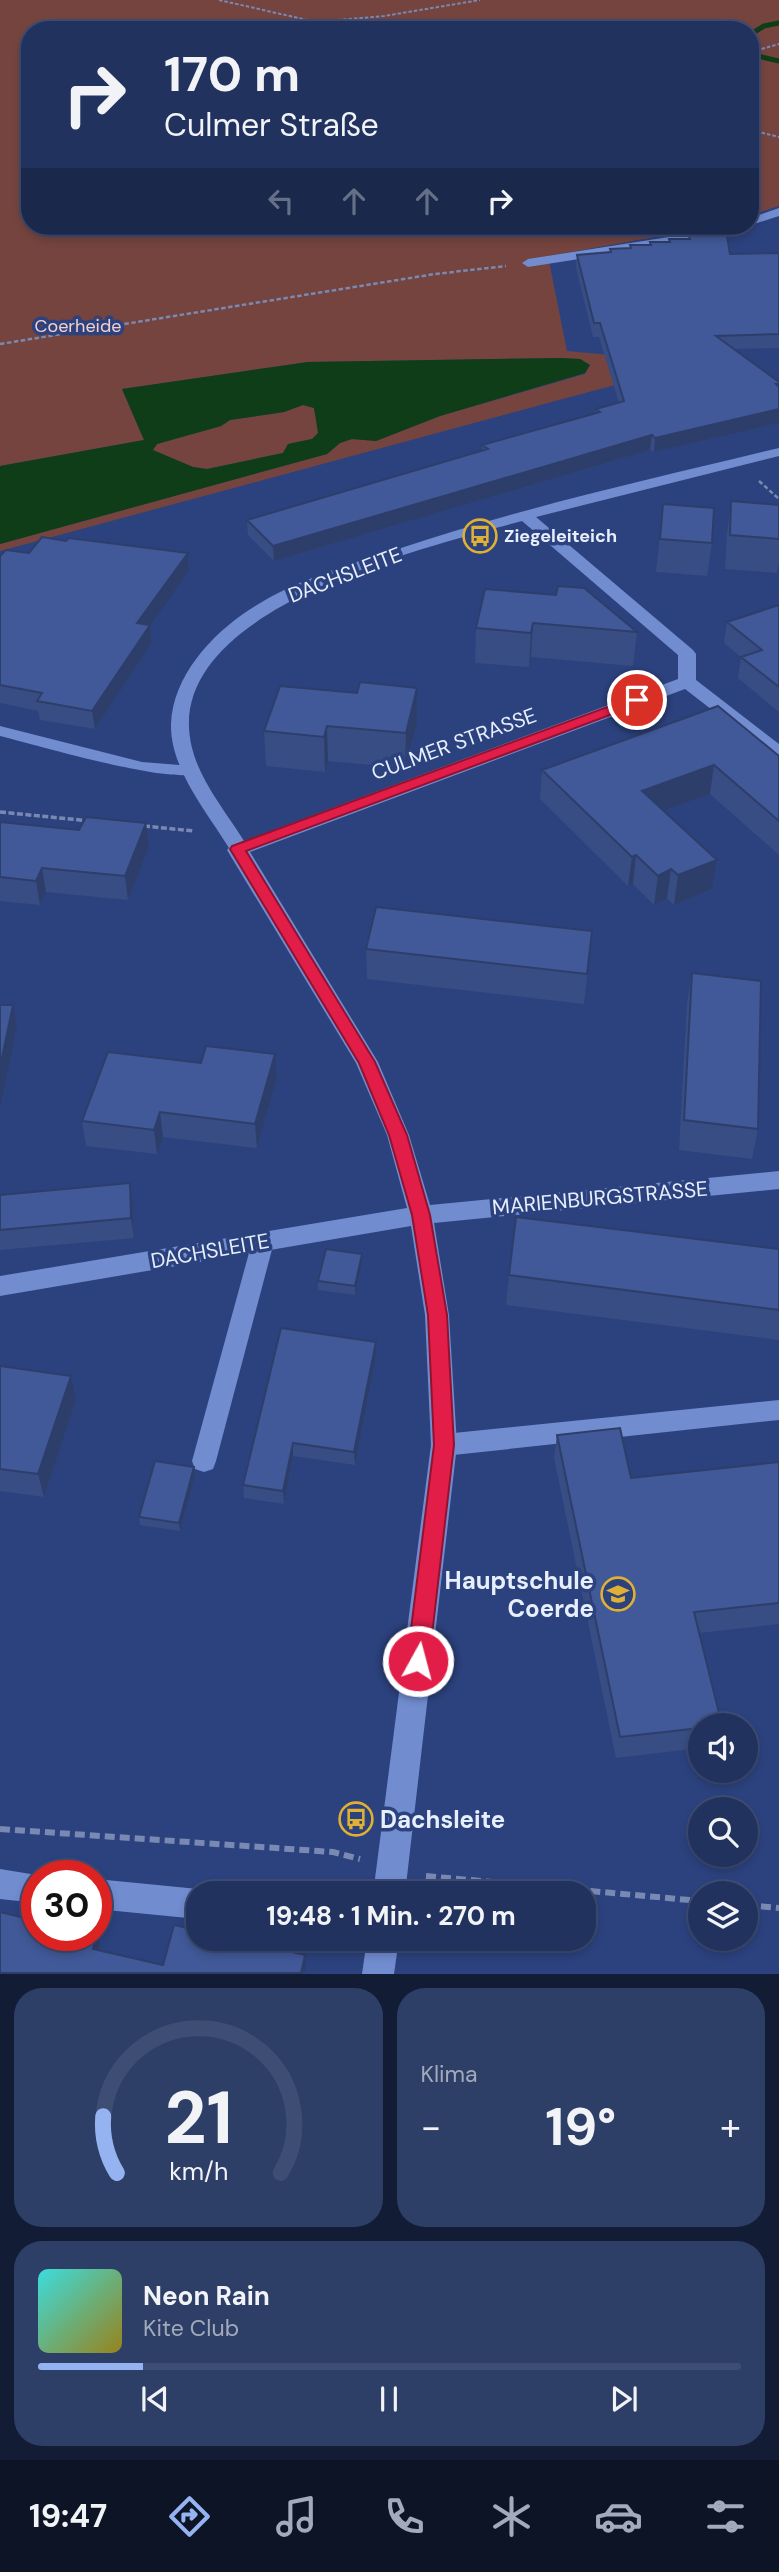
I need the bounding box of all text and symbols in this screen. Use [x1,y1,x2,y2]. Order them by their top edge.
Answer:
text: 170 m [164,42,300,106]
icon: right [49,49,140,140]
text: Culmer Straße [164,104,379,146]
icon: left [262,182,300,220]
icon: ahead [335,182,373,220]
icon: ahead [408,182,446,220]
icon: right [481,182,519,220]
park label: Coerheide [35,314,121,338]
bus stop icon: Ziegeleiteich [461,517,499,555]
place label: Ziegeleiteich [504,524,617,548]
street label: DACHSLEITE [284,541,406,609]
pin [607,670,667,730]
icon: arrive [618,681,656,719]
street label: CULMER STRASSE [368,701,540,787]
street label: MARIENBURGSTRASSE [491,1175,709,1221]
street label: DACHSLEITE [149,1227,271,1275]
place label: Hauptschule Coerde [445,1565,594,1624]
school or university icon: Hauptschule Coerde [599,1575,637,1613]
position arrow [381,1624,455,1698]
map controls [688,1713,758,1951]
button: sound [688,1713,758,1783]
button: search [688,1797,758,1867]
bus stop icon: Dachsleite [337,1800,375,1838]
place label: Dachsleite [380,1804,505,1835]
speed limit sign: 30 [21,1860,112,1951]
button: layers [688,1881,758,1951]
text: 19:48 · 1 Min. · 270 m [266,1899,516,1933]
text: Klima [421,2059,478,2089]
text: 21 [164,2072,233,2167]
text: 19° [545,2093,616,2161]
text: − [421,2102,441,2152]
text: + [720,2102,741,2152]
text: km/h [169,2155,228,2188]
text: Neon Rain [143,2279,270,2313]
text: Kite Club [143,2313,239,2343]
icon: previous [136,2380,174,2418]
icon: pause [370,2380,408,2418]
icon: next [605,2380,643,2418]
icon: directions [165,2492,214,2541]
icon: music [272,2492,321,2541]
icon: phone [380,2492,429,2541]
icon: climate [487,2492,536,2541]
icon: car [594,2492,643,2541]
icon: filters [701,2492,750,2541]
text: 19:47 [29,2495,107,2537]

